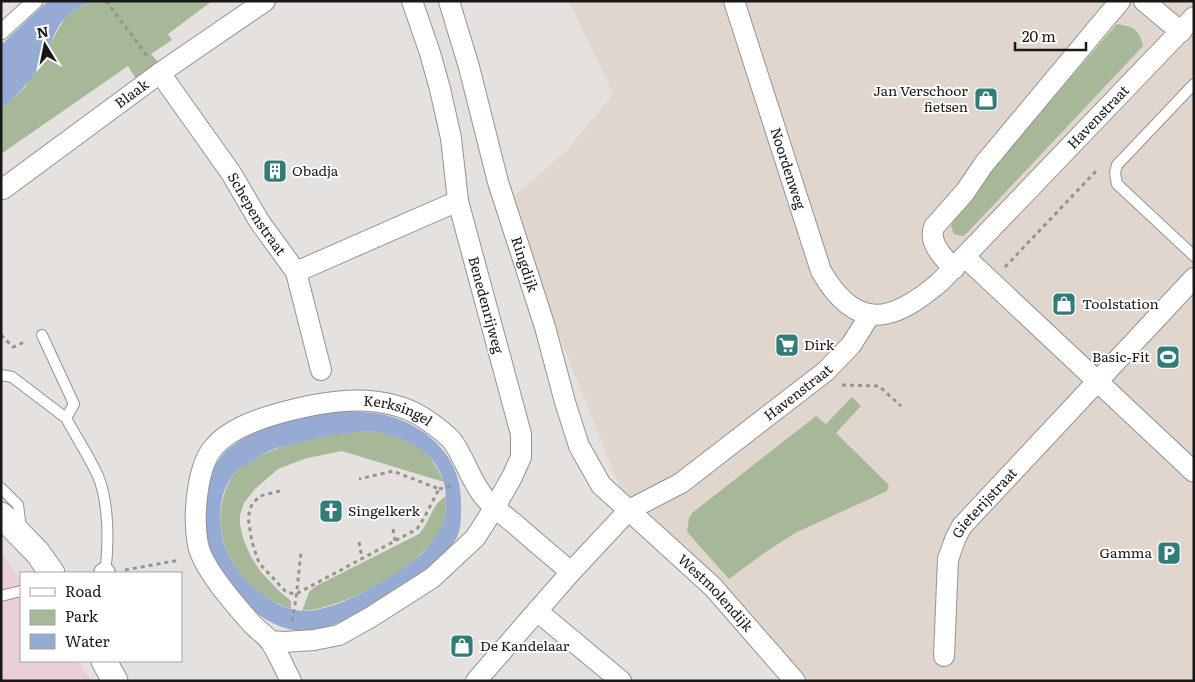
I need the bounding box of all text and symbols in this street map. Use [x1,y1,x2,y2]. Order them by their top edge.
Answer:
north arrow [20,20,70,70]
text: N [35,20,50,42]
scale bar [1015,20,1086,52]
text: 20 m [1022,24,1056,47]
street label: Blaak [110,74,153,112]
place label: Jan Verschoor fietsen [873,80,968,116]
street label: Havenstraat [1062,80,1133,153]
shop icon: Jan Verschoor fietsen [973,86,999,112]
street label: Noordenweg [766,125,812,212]
building icon: Obadja [262,158,288,184]
place label: Obadja [292,160,339,180]
street label: Schepenstraat [224,168,292,259]
street label: Ringdijk [507,233,544,295]
street label: Benedenrijweg [464,254,510,356]
shop icon: Toolstation [1051,291,1077,317]
place label: Toolstation [1082,293,1159,313]
supermarket icon: Dirk [774,332,800,358]
place label: Dirk [804,334,835,354]
sports icon: Basic-Fit [1155,344,1181,370]
place label: Basic-Fit [1092,346,1150,366]
street label: Havenstraat [759,359,837,425]
street label: Kerksingel [363,390,437,430]
street label: Gieterijstraat [946,462,1021,541]
church icon: Singelkerk [318,498,344,524]
place label: Singelkerk [348,500,420,520]
parking icon: Gamma [1156,540,1182,566]
place label: Gamma [1100,542,1152,562]
street label: Westmolendijk [674,549,759,636]
legend [20,572,182,662]
text: Road [65,579,101,602]
text: Park [65,604,99,627]
text: Water [65,629,110,652]
shop icon: De Kandelaar [449,633,475,659]
place label: De Kandelaar [480,635,570,655]

